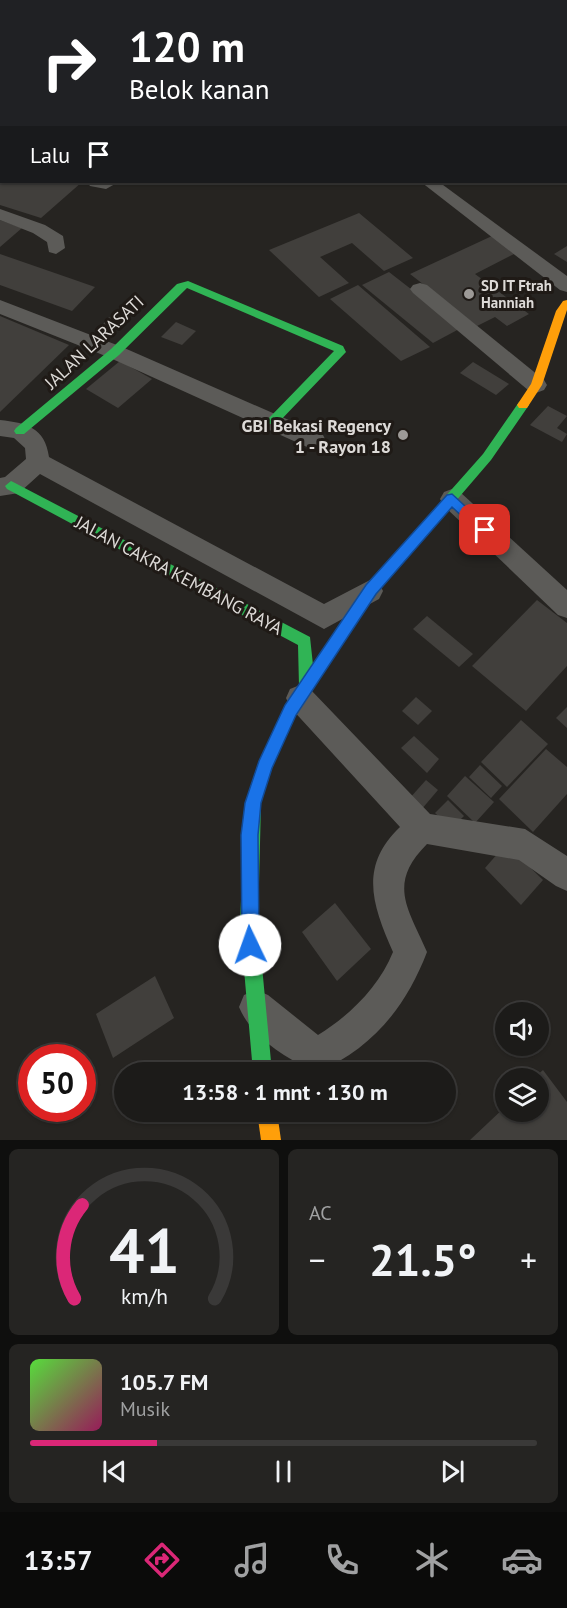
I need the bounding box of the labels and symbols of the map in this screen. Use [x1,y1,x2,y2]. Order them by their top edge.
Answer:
place label: SD IT Ftrah Hanniah [481,276,552,312]
marker: SD IT Ftrah Hanniah [462,287,476,301]
street label: JALAN LARASATI [39,290,148,395]
place label: GBI Bekasi Regency 1 - Rayon 18 [241,414,391,458]
marker: GBI Bekasi Regency 1 - Rayon 18 [396,428,410,442]
pin [459,504,510,555]
street label: JALAN CAKRA KEMBANG RAYA [71,510,287,640]
position arrow [218,913,282,977]
speed limit sign: 50 [18,1044,96,1122]

